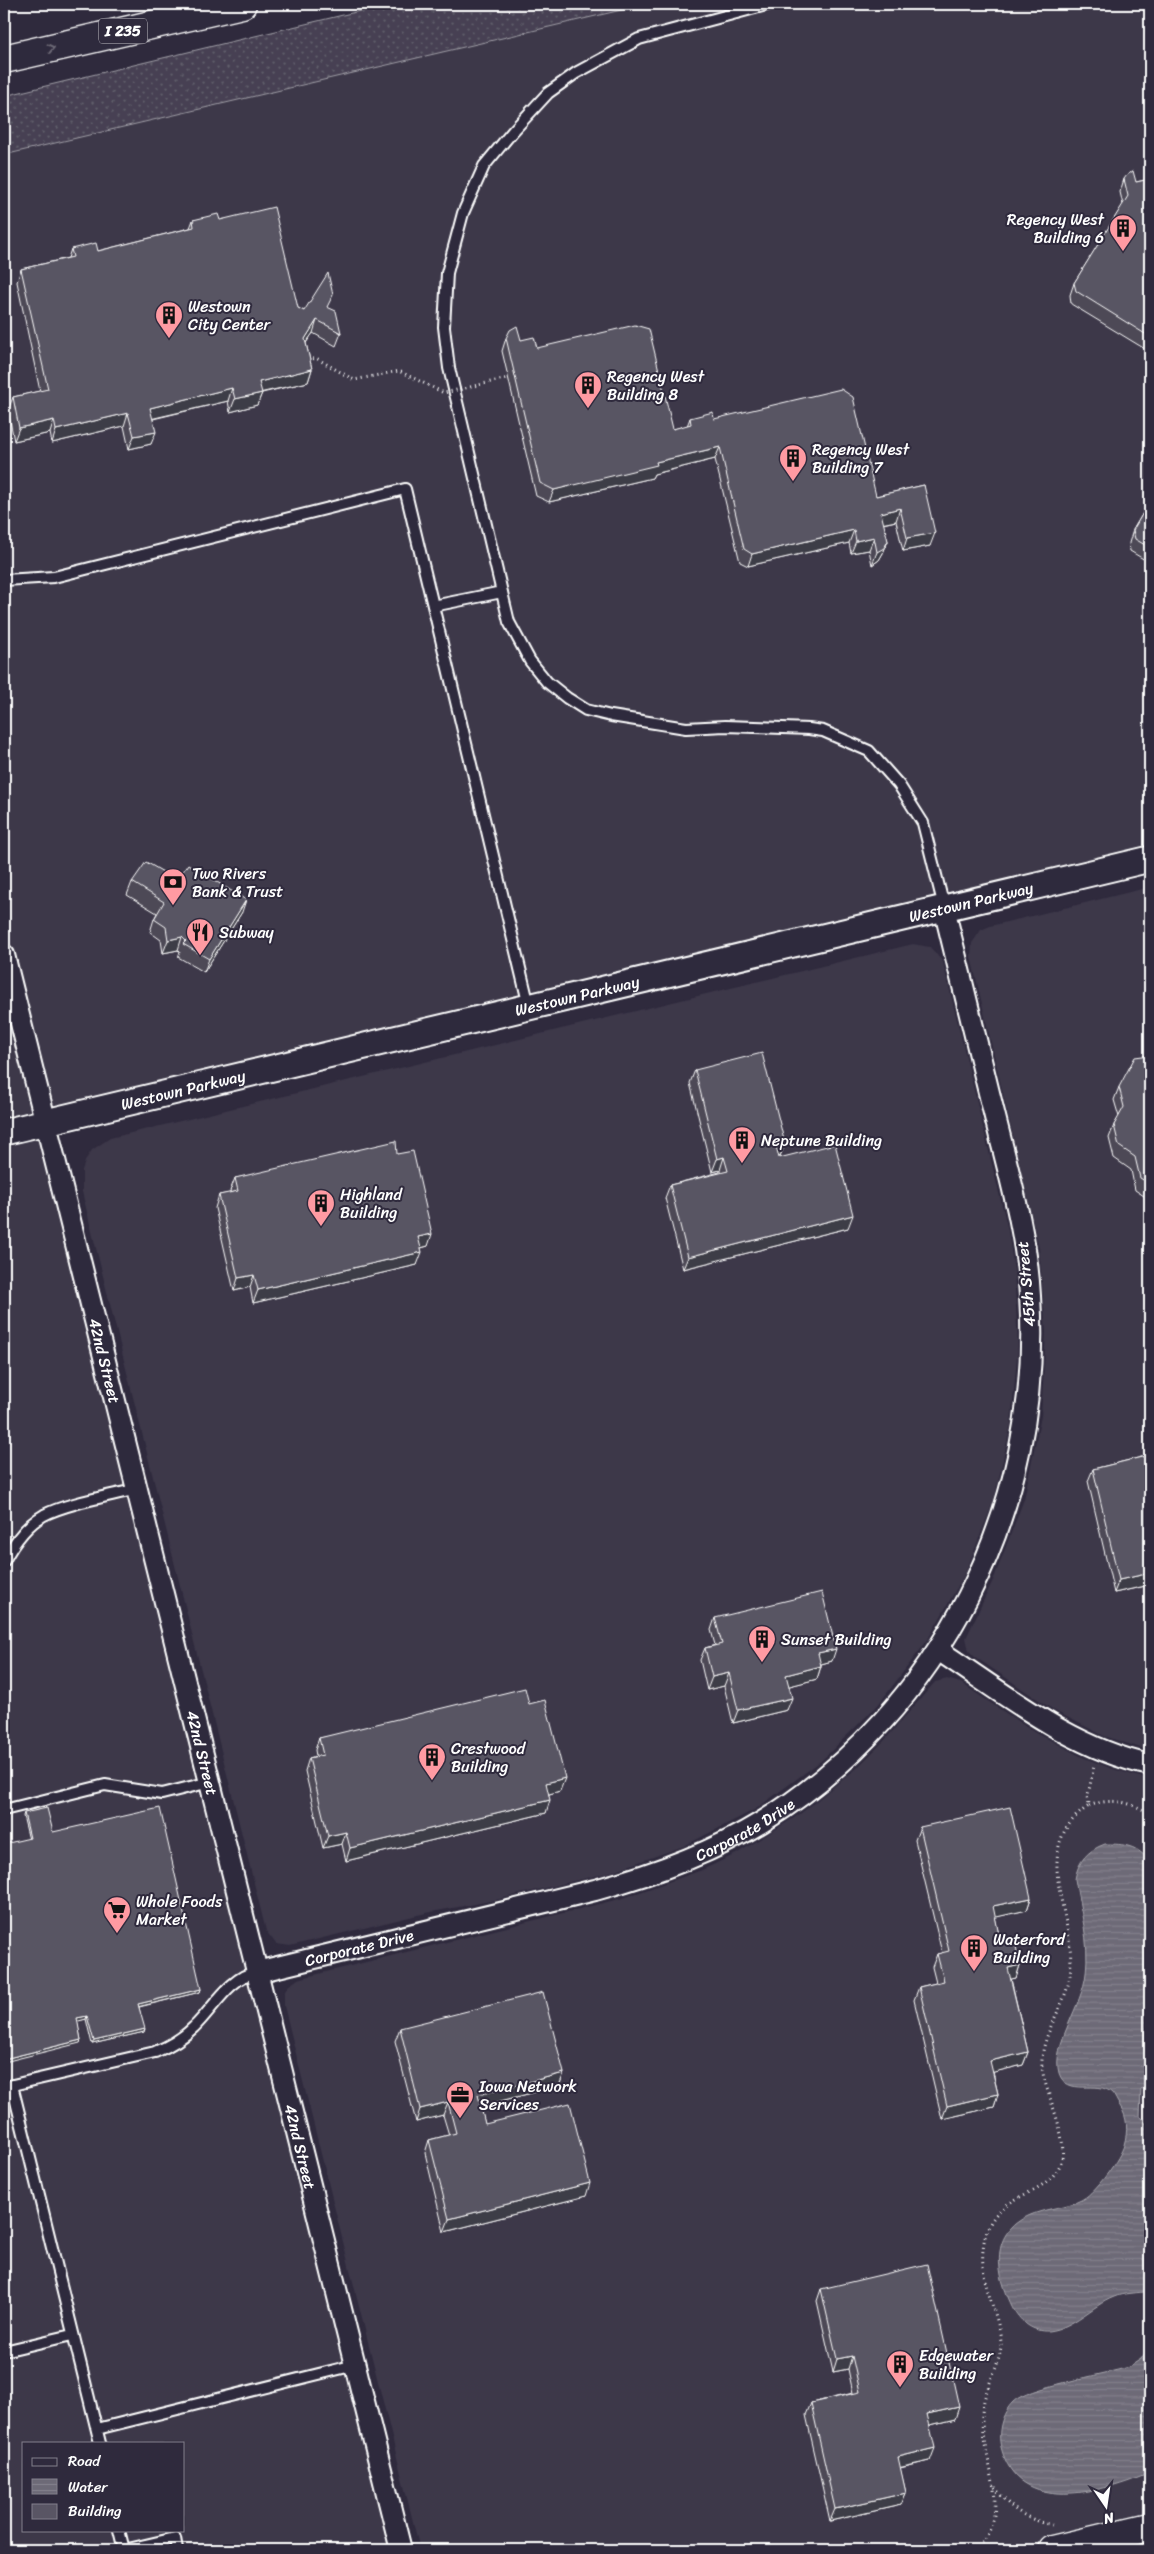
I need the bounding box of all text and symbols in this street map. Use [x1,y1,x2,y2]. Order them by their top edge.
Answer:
road number: I 235 [99,18,147,44]
one-way arrow [47,43,56,54]
place label: Regency West Building 6 [1007,205,1105,252]
building icon: Regency West Building 6 [1108,213,1138,252]
place label: Westown City Center [188,292,271,339]
building icon: Westown City Center [154,300,184,339]
place label: Regency West Building 8 [607,362,705,409]
building icon: Regency West Building 8 [573,370,603,409]
place label: Regency West Building 7 [812,435,910,482]
building icon: Regency West Building 7 [778,443,808,482]
place label: Two Rivers Bank & Trust [192,859,283,906]
bank icon: Two Rivers Bank & Trust [158,867,188,906]
street label: Westown Parkway [906,873,1037,930]
restaurant icon: Subway [185,917,215,956]
place label: Subway [219,918,274,947]
street label: Westown Parkway [512,967,643,1024]
street label: Westown Parkway [118,1060,249,1118]
building icon: Neptune Building [727,1125,757,1164]
place label: Neptune Building [761,1126,882,1155]
place label: Highland Building [340,1180,403,1227]
building icon: Highland Building [306,1188,336,1227]
street label: 45th Street [1008,1240,1044,1328]
street label: 42nd Street [80,1315,130,1406]
building icon: Sunset Building [747,1624,777,1663]
place label: Sunset Building [781,1625,892,1654]
street label: 42nd Street [178,1707,227,1798]
place label: Crestwood Building [451,1734,527,1781]
building icon: Crestwood Building [417,1742,447,1781]
street label: Corporate Drive [690,1790,801,1869]
place label: Whole Foods Market [136,1887,223,1934]
supermarket icon: Whole Foods Market [102,1895,132,1934]
street label: Corporate Drive [302,1920,417,1974]
place label: Waterford Building [993,1925,1067,1972]
building icon: Waterford Building [959,1933,989,1972]
place label: Iowa Network Services [478,2072,577,2119]
office icon: Iowa Network Services [445,2080,475,2119]
street label: 42nd Street [276,2101,325,2192]
place label: Edgewater Building [919,2341,994,2388]
building icon: Edgewater Building [885,2349,915,2388]
legend [22,2442,185,2532]
text: Road [68,2448,101,2474]
text: Water [68,2474,108,2500]
north arrow [1082,2482,1132,2532]
text: Building [68,2498,122,2524]
text: N [1101,2505,1117,2532]

